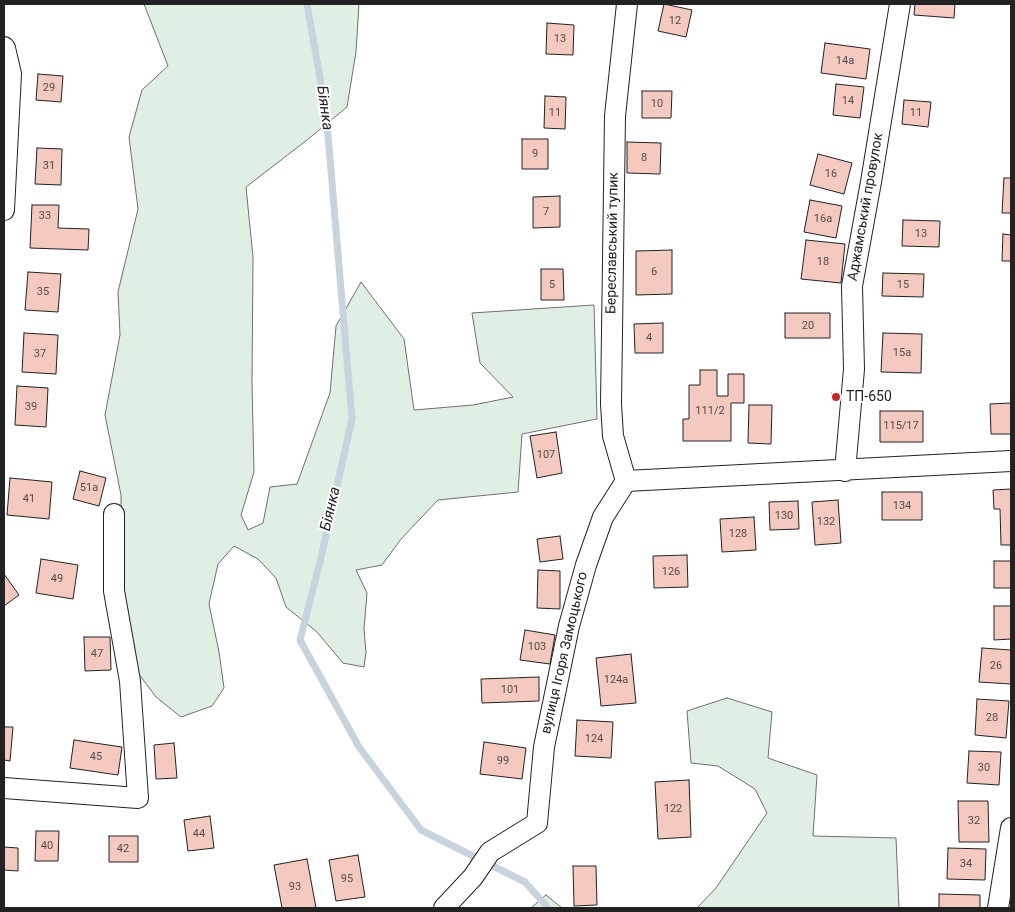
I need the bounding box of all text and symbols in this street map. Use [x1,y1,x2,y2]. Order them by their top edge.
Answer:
house number: 12 [669,14,681,28]
house number: 13 [554,32,566,46]
house number: 14а [836,54,854,68]
house number: 29 [43,81,55,95]
water label: Біянка [312,84,336,132]
house number: 14 [842,94,854,108]
house number: 10 [651,97,663,111]
house number: 11 [549,106,561,120]
house number: 11 [910,106,922,120]
street label: Аджамський провулок [845,132,887,282]
house number: 9 [532,147,538,161]
house number: 8 [641,151,647,165]
house number: 31 [43,159,55,173]
house number: 16 [825,167,837,181]
street label: Береславський тупик [603,172,623,314]
house number: 7 [543,205,549,219]
house number: 33 [39,209,51,223]
house number: 16а [814,212,832,226]
house number: 13 [915,227,927,241]
house number: 18 [817,255,829,269]
house number: 6 [651,265,657,279]
house number: 5 [549,278,555,292]
house number: 15 [897,278,909,292]
house number: 35 [37,285,49,299]
house number: 20 [802,319,814,333]
house number: 4 [646,331,652,345]
house number: 15а [893,346,911,360]
house number: 37 [34,347,46,361]
place label: ТП-650 [846,389,892,405]
marker: ТП-650 [830,391,842,403]
house number: 39 [25,400,37,414]
house number: 111/2 [695,404,725,418]
house number: 115/17 [883,419,919,433]
house number: 107 [537,448,555,462]
house number: 51а [80,481,98,495]
water label: Біянка [317,485,345,533]
house number: 41 [23,492,35,506]
house number: 134 [893,499,911,513]
house number: 130 [775,509,793,523]
house number: 132 [817,515,835,529]
house number: 128 [729,527,747,541]
house number: 126 [662,565,680,579]
street label: вулиця Ігоря Замоцького [538,570,592,736]
house number: 49 [51,572,63,586]
house number: 103 [528,640,546,654]
house number: 47 [91,647,103,661]
house number: 26 [990,659,1002,673]
house number: 124а [604,673,628,687]
house number: 101 [501,683,519,697]
house number: 28 [986,711,998,725]
house number: 124 [585,732,603,746]
house number: 45 [90,750,102,764]
house number: 99 [497,754,509,768]
house number: 30 [978,761,990,775]
house number: 122 [664,802,682,816]
house number: 32 [968,814,980,828]
house number: 44 [193,827,205,841]
house number: 40 [41,839,53,853]
house number: 42 [117,842,129,856]
house number: 34 [960,857,972,871]
house number: 95 [341,872,353,886]
house number: 93 [289,880,301,894]

